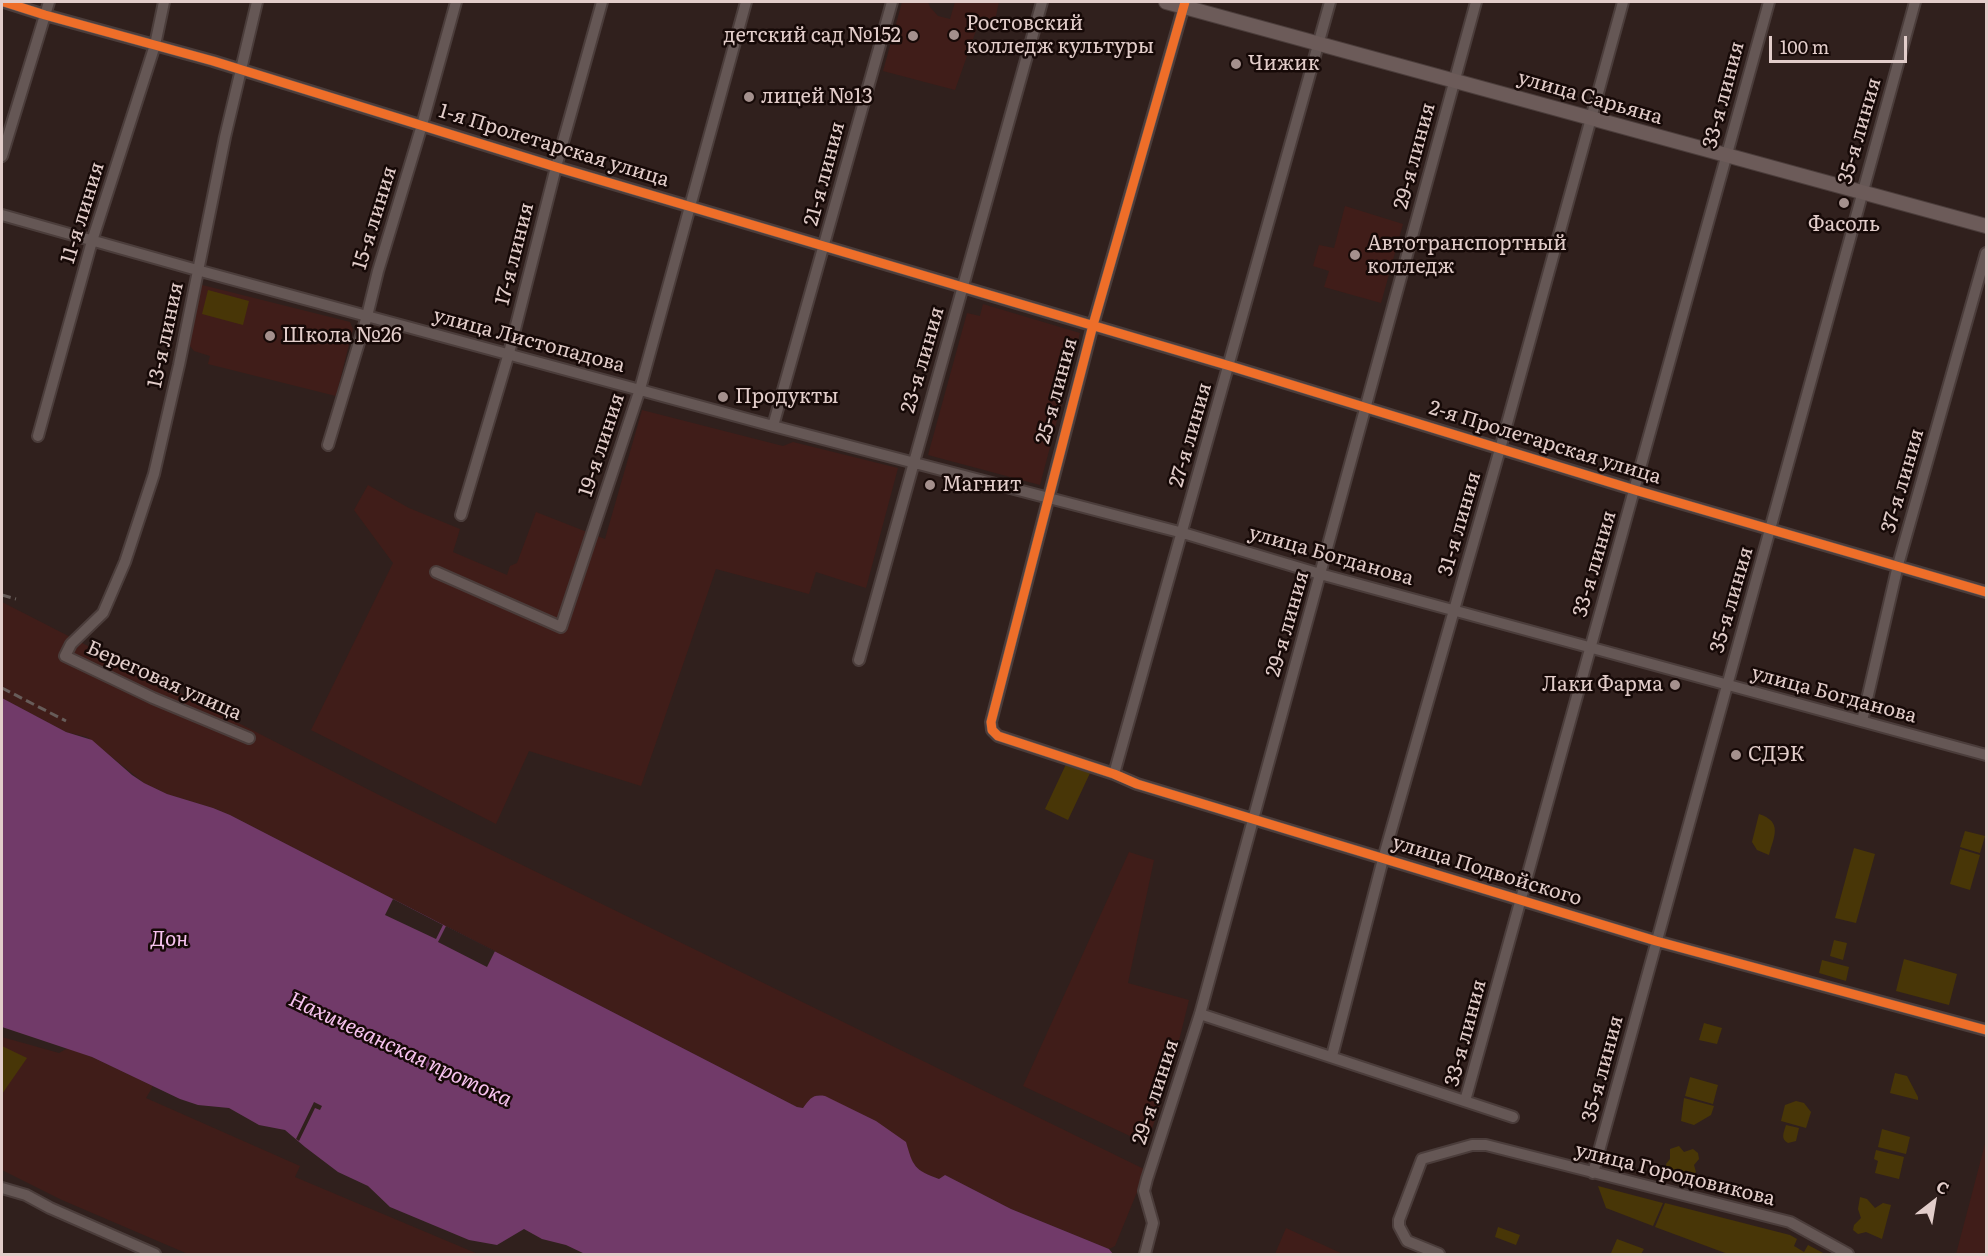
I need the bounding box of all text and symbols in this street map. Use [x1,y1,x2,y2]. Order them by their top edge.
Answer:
place label: Ростовский колледж культуры [966,12,1154,59]
place label: детский сад №152 [724,24,901,48]
scale bar [1772,24,1910,62]
marker: Ростовский колледж культуры [947,28,961,42]
marker: детский сад №152 [906,29,920,43]
text: 100 m [1780,33,1829,60]
street label: 33-я линия [1698,39,1750,151]
place label: Чижик [1248,52,1320,76]
marker: Чижик [1229,57,1243,71]
street label: улица Сарьяна [1515,66,1665,130]
street label: 35-я линия [1833,75,1887,187]
place label: лицей №13 [761,85,873,109]
marker: лицей №13 [742,90,756,104]
street label: 1-я Пролетарская улица [436,99,672,193]
street label: 29-я линия [1389,100,1441,212]
street label: 21-я линия [800,119,850,229]
street label: 11-я линия [56,159,110,267]
street label: 15-я линия [348,163,402,273]
marker: Фасоль [1837,196,1851,210]
street label: 17-я линия [491,200,539,308]
place label: Фасоль [1808,213,1880,237]
place label: Автотранспортный колледж [1367,232,1567,279]
marker: Автотранспортный колледж [1348,248,1362,262]
street label: 13-я линия [143,280,189,390]
street label: улица Листопадова [430,304,628,378]
street label: 23-я линия [896,304,950,416]
place label: Школа №26 [282,324,402,348]
marker: Школа №26 [263,329,277,343]
street label: 25-я линия [1031,335,1083,447]
street label: 27-я линия [1165,380,1217,490]
place label: Продукты [735,385,839,409]
street label: 19-я линия [574,390,630,500]
marker: Продукты [716,390,730,404]
street label: 2-я Пролетарская улица [1426,396,1664,490]
street label: 37-я линия [1877,426,1929,536]
street label: 31-я линия [1434,469,1486,579]
place label: Магнит [942,473,1022,497]
marker: Магнит [923,478,937,492]
street label: 33-я линия [1568,508,1622,620]
street label: улица Богданова [1246,521,1416,591]
street label: 35-я линия [1705,544,1759,656]
street label: 29-я линия [1261,568,1315,680]
street label: Береговая улица [83,636,245,726]
street label: улица Богданова [1749,661,1919,729]
place label: Лаки Фарма [1542,673,1663,697]
marker: Лаки Фарма [1668,678,1682,692]
place label: СДЭК [1748,743,1804,767]
marker: СДЭК [1729,748,1743,762]
street label: улица Подвойского [1389,831,1585,911]
water label: Дон [150,927,188,953]
street label: 33-я линия [1440,977,1492,1089]
water label: Нахичеванская протока [284,987,516,1113]
street label: 35-я линия [1577,1013,1629,1125]
street label: 29-я линия [1128,1036,1184,1148]
street label: улица Городовикова [1572,1139,1778,1211]
north arrow [1904,1172,1964,1232]
text: С [1932,1173,1954,1200]

